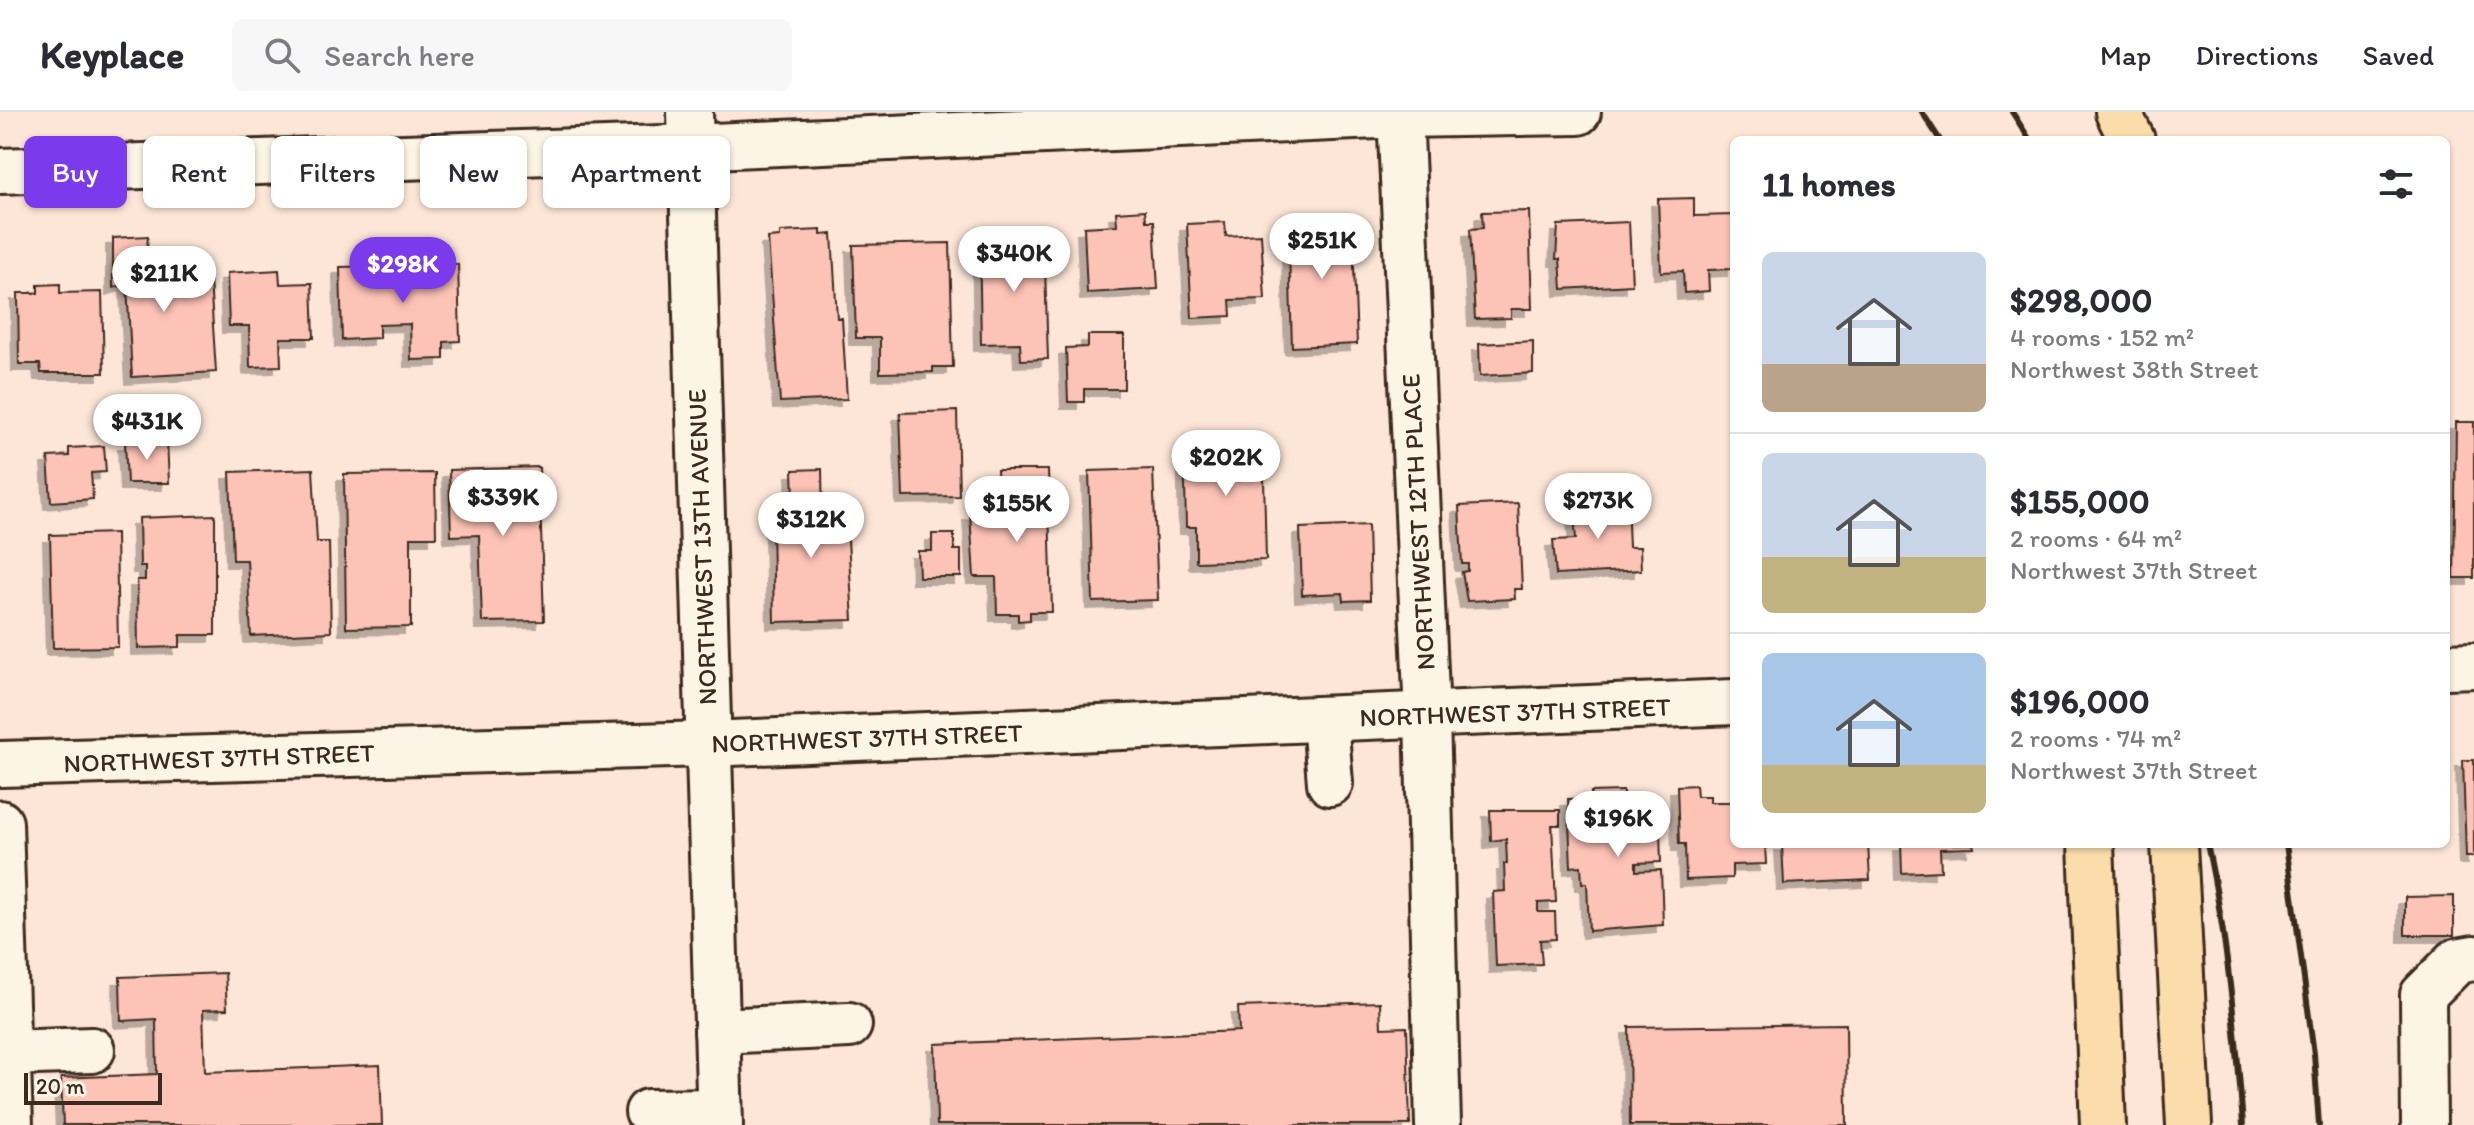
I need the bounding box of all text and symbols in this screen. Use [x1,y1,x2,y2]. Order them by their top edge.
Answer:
search box [232,19,792,91]
text: Keyplace [40,32,184,78]
icon: search [260,33,304,77]
text: Search here [324,37,475,74]
text: Map [2100,38,2151,72]
text: Directions [2195,38,2319,72]
text: Saved [2363,38,2434,72]
chip: Buy [24,136,127,208]
chip: Rent [143,136,255,208]
chip: Filters [271,136,404,208]
chip: New [420,136,527,208]
chip: Apartment [543,136,730,208]
icon: filters [2374,162,2418,206]
text: 11 homes [1762,164,1896,205]
pin: $251K [1266,213,1378,281]
text: $251K [1287,223,1357,255]
pin: $340K [958,226,1070,294]
text: $340K [976,236,1052,268]
pin: $298K [347,237,459,305]
pin: $211K [108,246,220,314]
text: $298K [367,247,439,279]
text: $211K [130,256,198,288]
text: $298,000 [2010,280,2152,321]
icon: home [1826,284,1922,380]
text: 4 rooms · 152 m² [2010,321,2194,353]
text: Northwest 38th Street [2010,353,2259,385]
street label: NORTHWEST 12TH PLACE [1394,373,1442,671]
street label: NORTHWEST 13TH AVENUE [680,388,724,706]
pin: $431K [91,394,203,462]
text: $431K [111,404,183,436]
pin: $202K [1170,430,1282,498]
text: $202K [1189,440,1263,472]
pin: $339K [447,470,559,538]
pin: $273K [1542,473,1654,541]
pin: $155K [961,476,1073,544]
text: $339K [467,480,539,512]
text: $155,000 [2010,481,2150,522]
text: $273K [1563,483,1633,515]
icon: home [1826,485,1922,581]
text: $155K [982,486,1052,518]
pin: $312K [755,492,867,560]
text: $312K [776,502,846,534]
text: 2 rooms · 64 m² [2010,522,2182,554]
text: Northwest 37th Street [2010,554,2257,586]
text: $196,000 [2010,681,2150,722]
icon: home [1826,685,1922,781]
street label: NORTHWEST 37TH STREET [1359,691,1671,733]
street label: NORTHWEST 37TH STREET [711,717,1023,759]
text: 2 rooms · 74 m² [2010,722,2181,754]
street label: NORTHWEST 37TH STREET [63,737,375,779]
text: Northwest 37th Street [2010,754,2257,786]
pin: $196K [1562,791,1674,859]
text: $196K [1583,801,1653,833]
scale bar [24,1069,162,1105]
text: 20 m [36,1073,85,1100]

